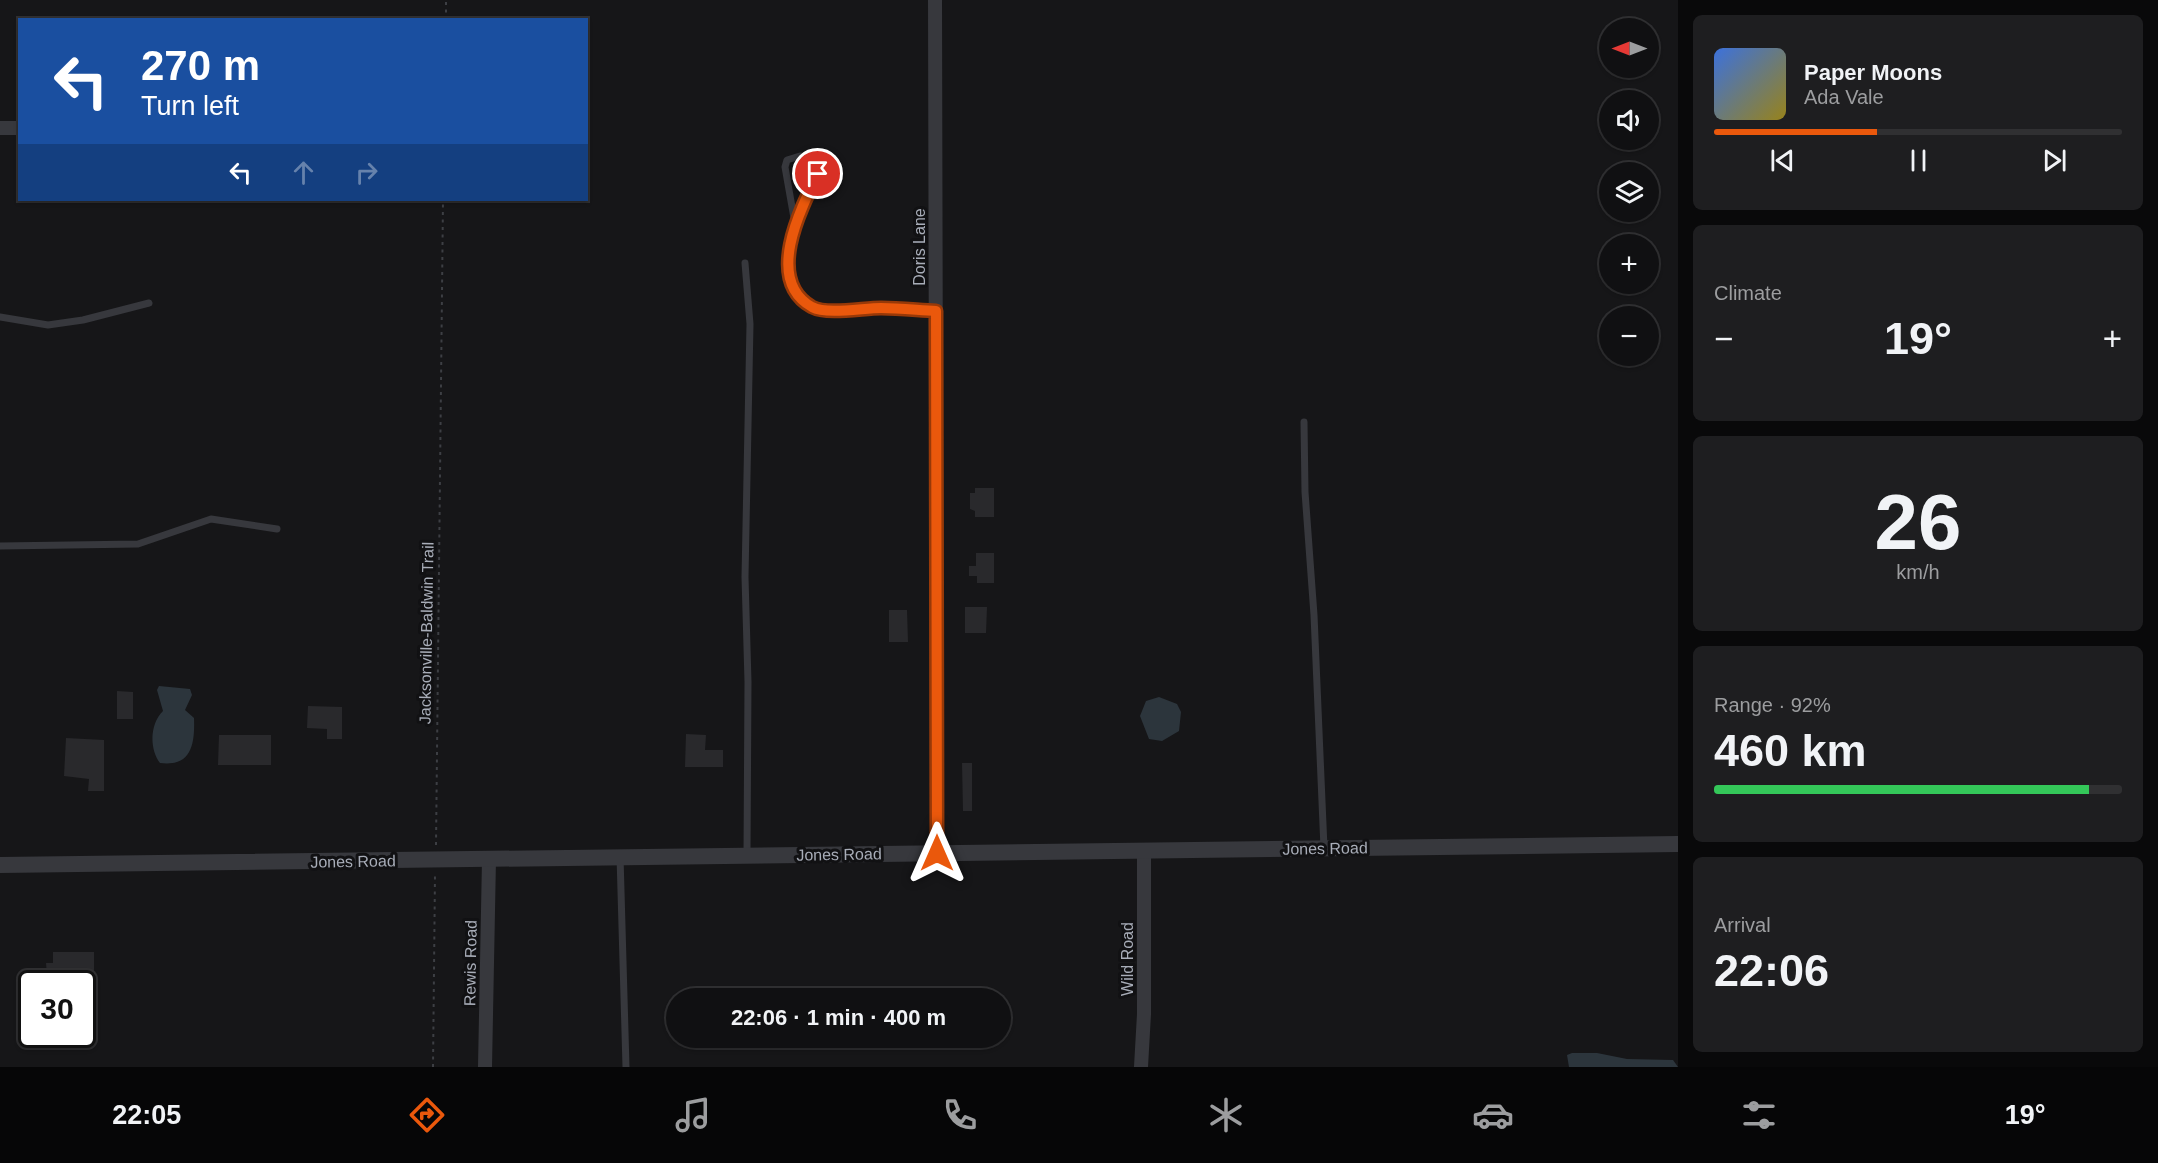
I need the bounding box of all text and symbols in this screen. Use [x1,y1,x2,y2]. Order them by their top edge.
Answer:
north arrow [1599,18,1659,78]
map controls [1599,18,1659,366]
icon: left [42,42,120,120]
text: 270 m [141,42,260,89]
text: Paper Moons [1804,60,1942,85]
text: Ada Vale [1804,86,1884,108]
button: sound [1599,90,1659,150]
text: Turn left [141,91,239,121]
icon: previous [1766,144,1799,177]
icon: pause [1902,144,1935,177]
icon: next [2038,144,2071,177]
pin [792,148,843,199]
icon: left [224,156,257,189]
icon: ahead [287,156,320,189]
icon: right [350,156,383,189]
icon: arrive [801,157,834,190]
button: layers [1599,162,1659,222]
street label: Doris Lane [911,208,928,286]
button: + [1599,234,1659,294]
text: Climate [1714,282,1782,304]
button: − [1599,306,1659,366]
text: 19° [1884,313,1952,364]
text: − [1714,320,1733,357]
text: + [2103,320,2122,357]
text: 26 [1875,478,1961,566]
street label: Jacksonville-Baldwin Trail [416,542,437,724]
text: km/h [1896,561,1940,583]
text: Range · 92% [1714,694,1831,716]
text: 460 km [1714,725,1867,776]
position arrow [905,821,969,885]
street label: Jones Road [1282,839,1368,858]
street label: Jones Road [796,845,882,864]
street label: Jones Road [310,852,396,871]
text: Arrival [1714,914,1771,936]
street label: Rewis Road [461,920,480,1006]
street label: Wild Road [1119,922,1136,996]
text: 22:06 [1714,945,1829,996]
speed limit sign: 30 [18,970,96,1048]
text: 22:06 · 1 min · 400 m [731,1005,946,1030]
icon: directions [406,1094,448,1136]
icon: music [672,1094,714,1136]
icon: phone [939,1094,981,1136]
icon: climate [1205,1094,1247,1136]
icon: car [1472,1094,1514,1136]
icon: filters [1738,1094,1780,1136]
text: 22:05 [112,1100,181,1130]
text: 19° [2005,1100,2046,1130]

